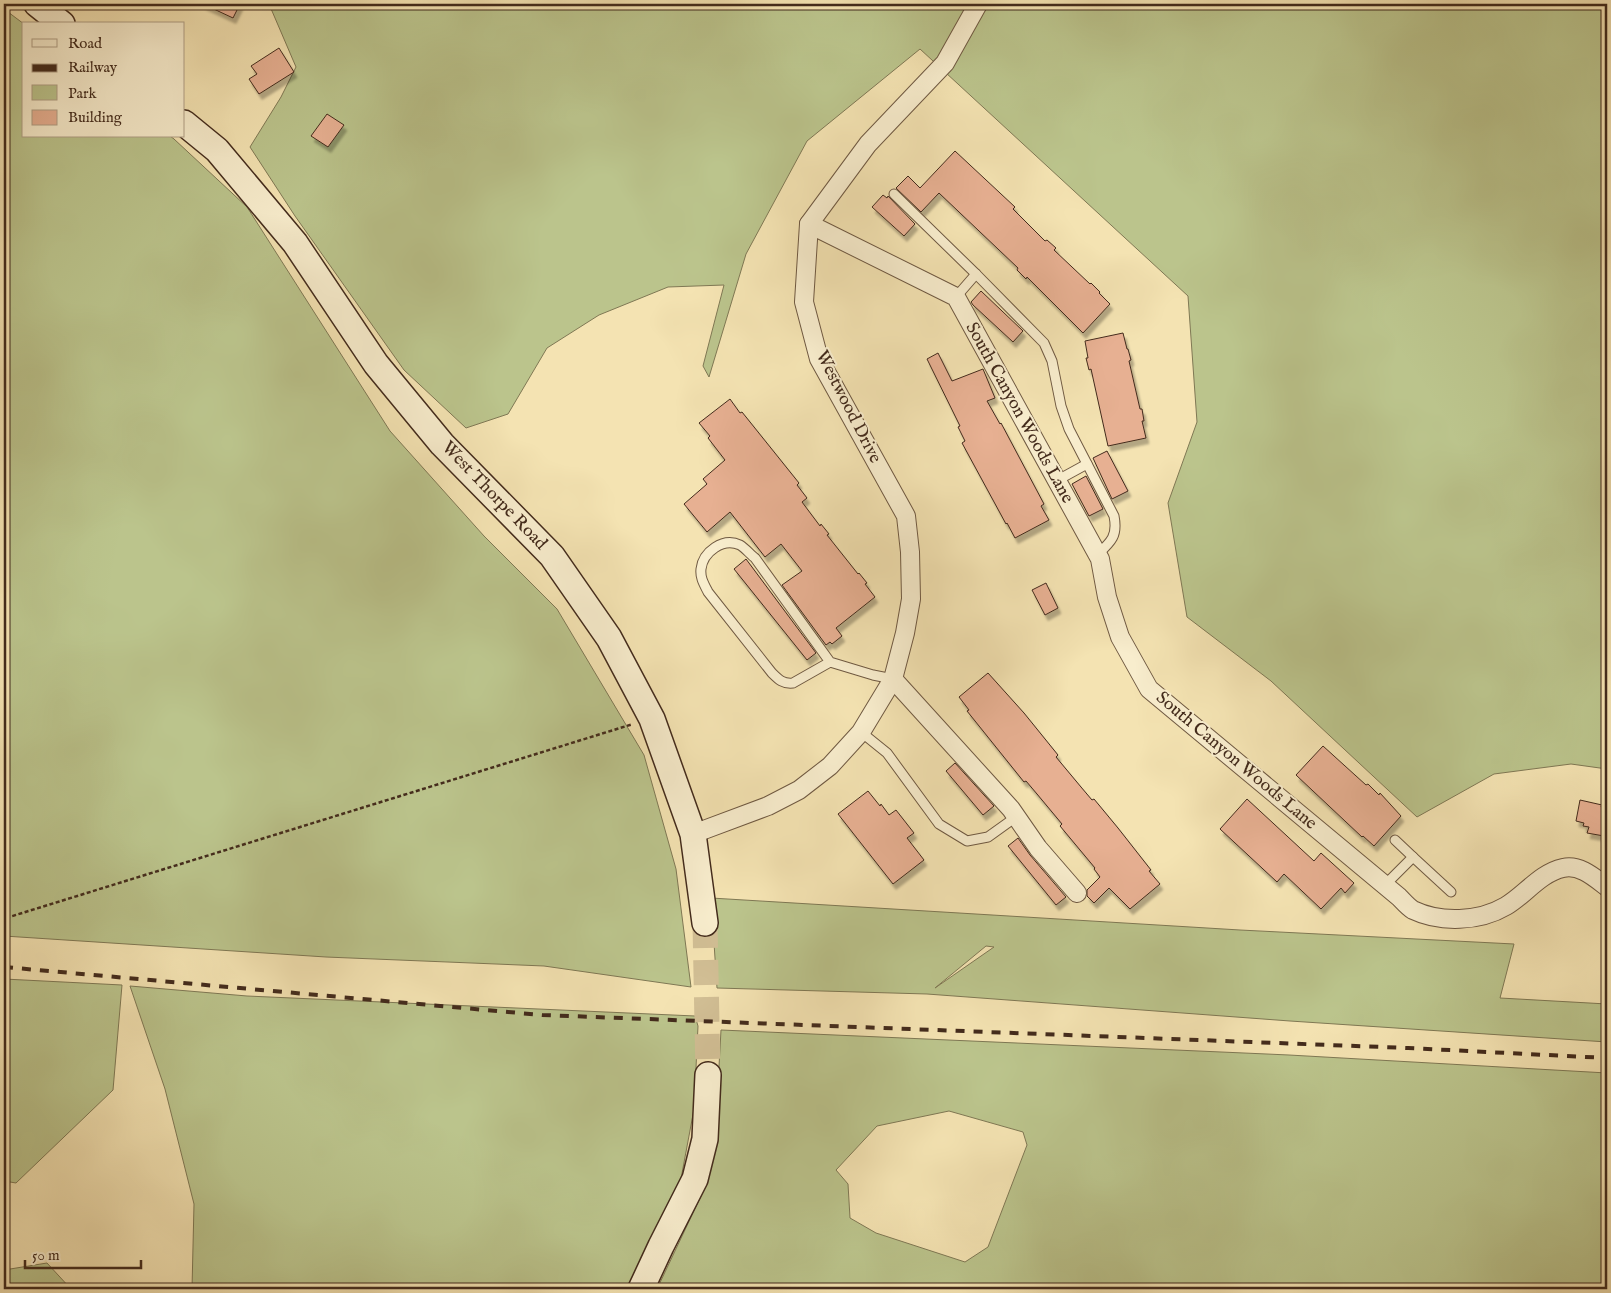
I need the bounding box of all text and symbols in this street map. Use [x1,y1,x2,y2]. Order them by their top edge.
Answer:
legend [22,22,185,138]
text: Road [68,34,103,53]
text: Railway [68,58,118,77]
text: Park [68,84,98,103]
text: Building [68,108,123,127]
street label: South Canyon Woods Lane [960,318,1078,508]
street label: Westwood Drive [810,347,886,467]
street label: West Thorpe Road [436,437,552,556]
street label: South Canyon Woods Lane [1151,687,1321,835]
scale bar [25,1238,141,1270]
text: 50 m [32,1246,60,1265]

